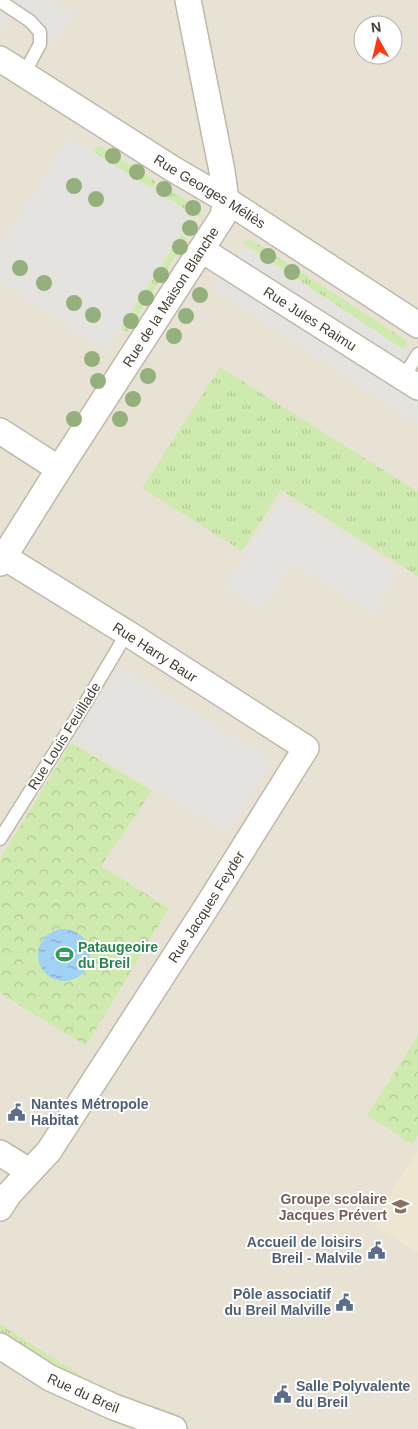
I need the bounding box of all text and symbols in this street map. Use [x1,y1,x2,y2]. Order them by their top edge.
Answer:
north arrow [353,15,403,65]
text: N [370,18,382,36]
street label: Rue Georges Méliès [151,151,268,232]
street label: Rue de la Maison Blanche [119,224,222,370]
street label: Rue Jules Raimu [261,283,359,354]
street label: Rue Harry Baur [110,619,200,685]
street label: Rue Louis Feuillade [24,679,104,793]
street label: Rue Jacques Feyder [165,848,248,966]
place label: Pataugeoire du Breil [78,939,158,971]
sports icon: Pataugeoire du Breil [54,945,74,965]
place label: Nantes Métropole Habitat [31,1096,149,1128]
public building icon: Nantes Métropole Habitat [7,1102,27,1122]
place label: Groupe scolaire Jacques Prévert [279,1191,387,1223]
school or university icon: Groupe scolaire Jacques Prévert [391,1197,411,1217]
place label: Accueil de loisirs Breil - Malvile [247,1234,362,1266]
public building icon: Accueil de loisirs Breil - Malvile [366,1240,386,1260]
place label: Pôle associatif du Breil Malville [224,1286,331,1318]
public building icon: Pôle associatif du Breil Malville [335,1292,355,1312]
street label: Rue du Breil [45,1370,121,1416]
place label: Salle Polyvalente du Breil [296,1378,411,1410]
public building icon: Salle Polyvalente du Breil [272,1384,292,1404]

